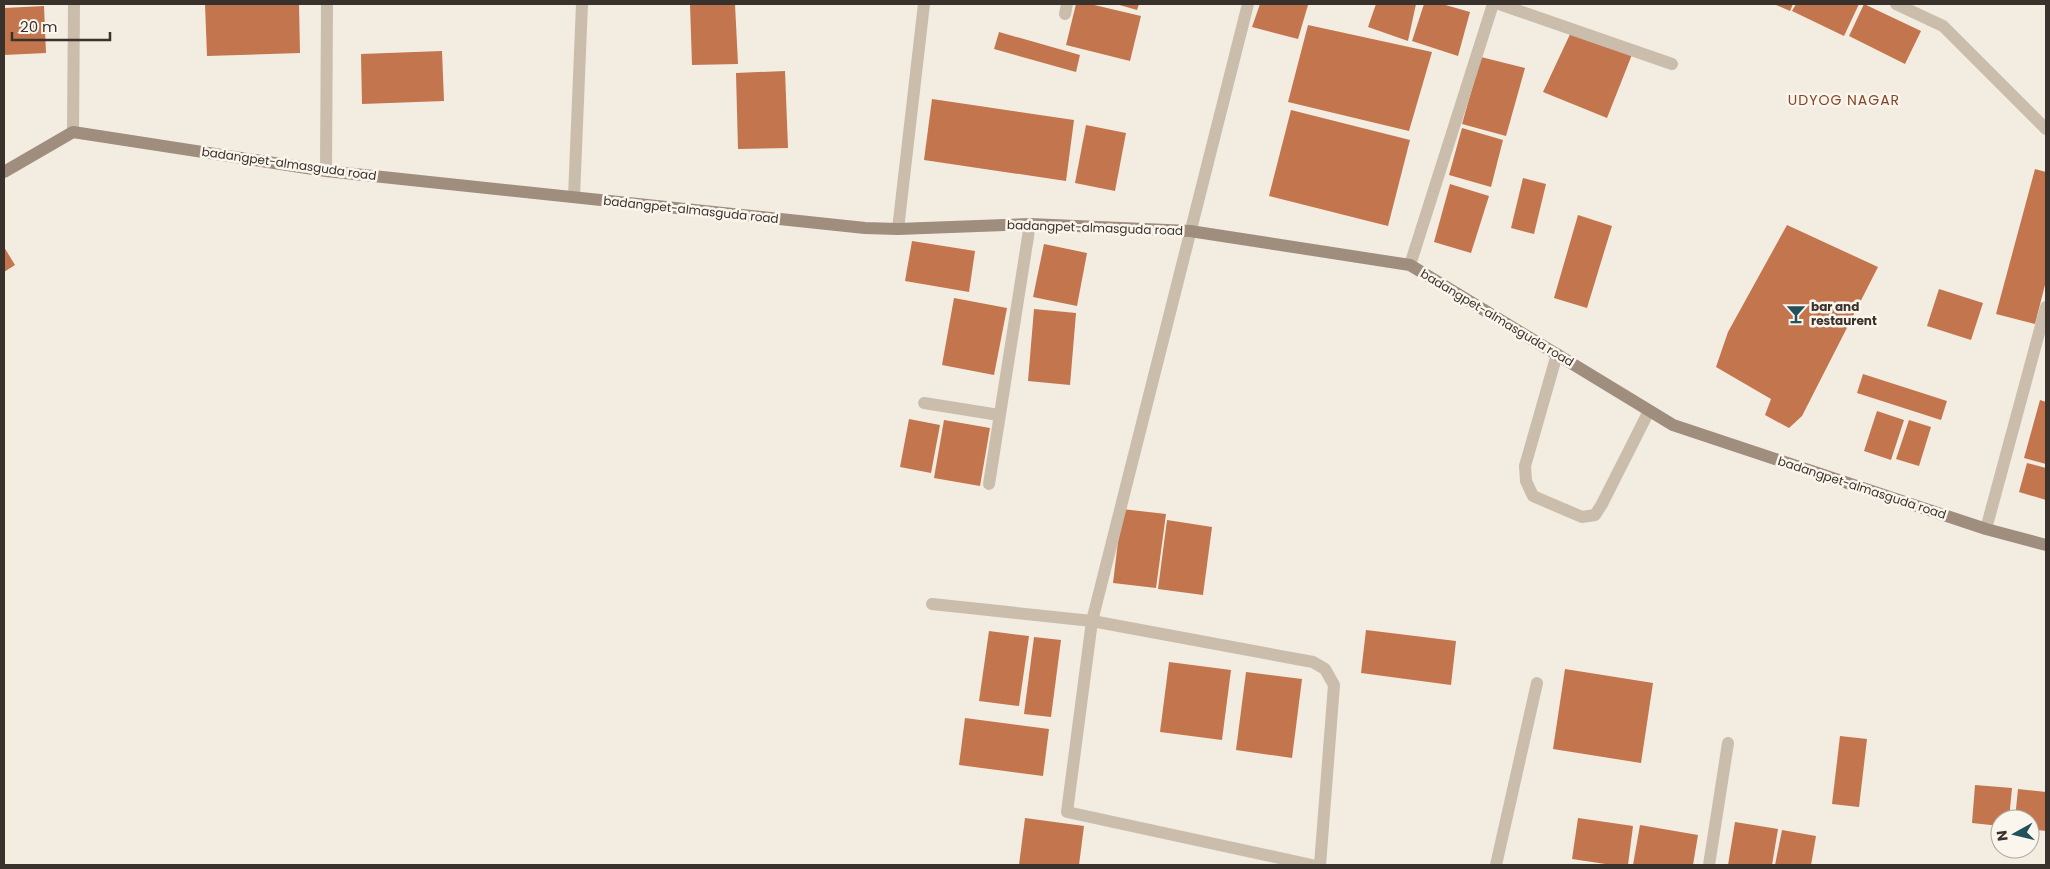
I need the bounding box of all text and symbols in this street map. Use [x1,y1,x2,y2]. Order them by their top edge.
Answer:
scale bar [12,10,110,42]
text: 20 m [20,16,58,37]
district label: UDYOG NAGAR [1788,90,1900,110]
street label: badangpet-almasguda road [201,143,377,184]
street label: badangpet-almasguda road [603,192,780,227]
street label: badangpet-almasguda road [1007,216,1183,239]
street label: badangpet-almasguda road [1417,265,1577,370]
place label: bar and restaurent [1811,298,1877,329]
bar icon: bar and restaurent [1785,303,1807,325]
street label: badangpet-almasguda road [1776,452,1949,523]
north arrow [1990,809,2040,859]
text: N [1991,829,2013,842]

